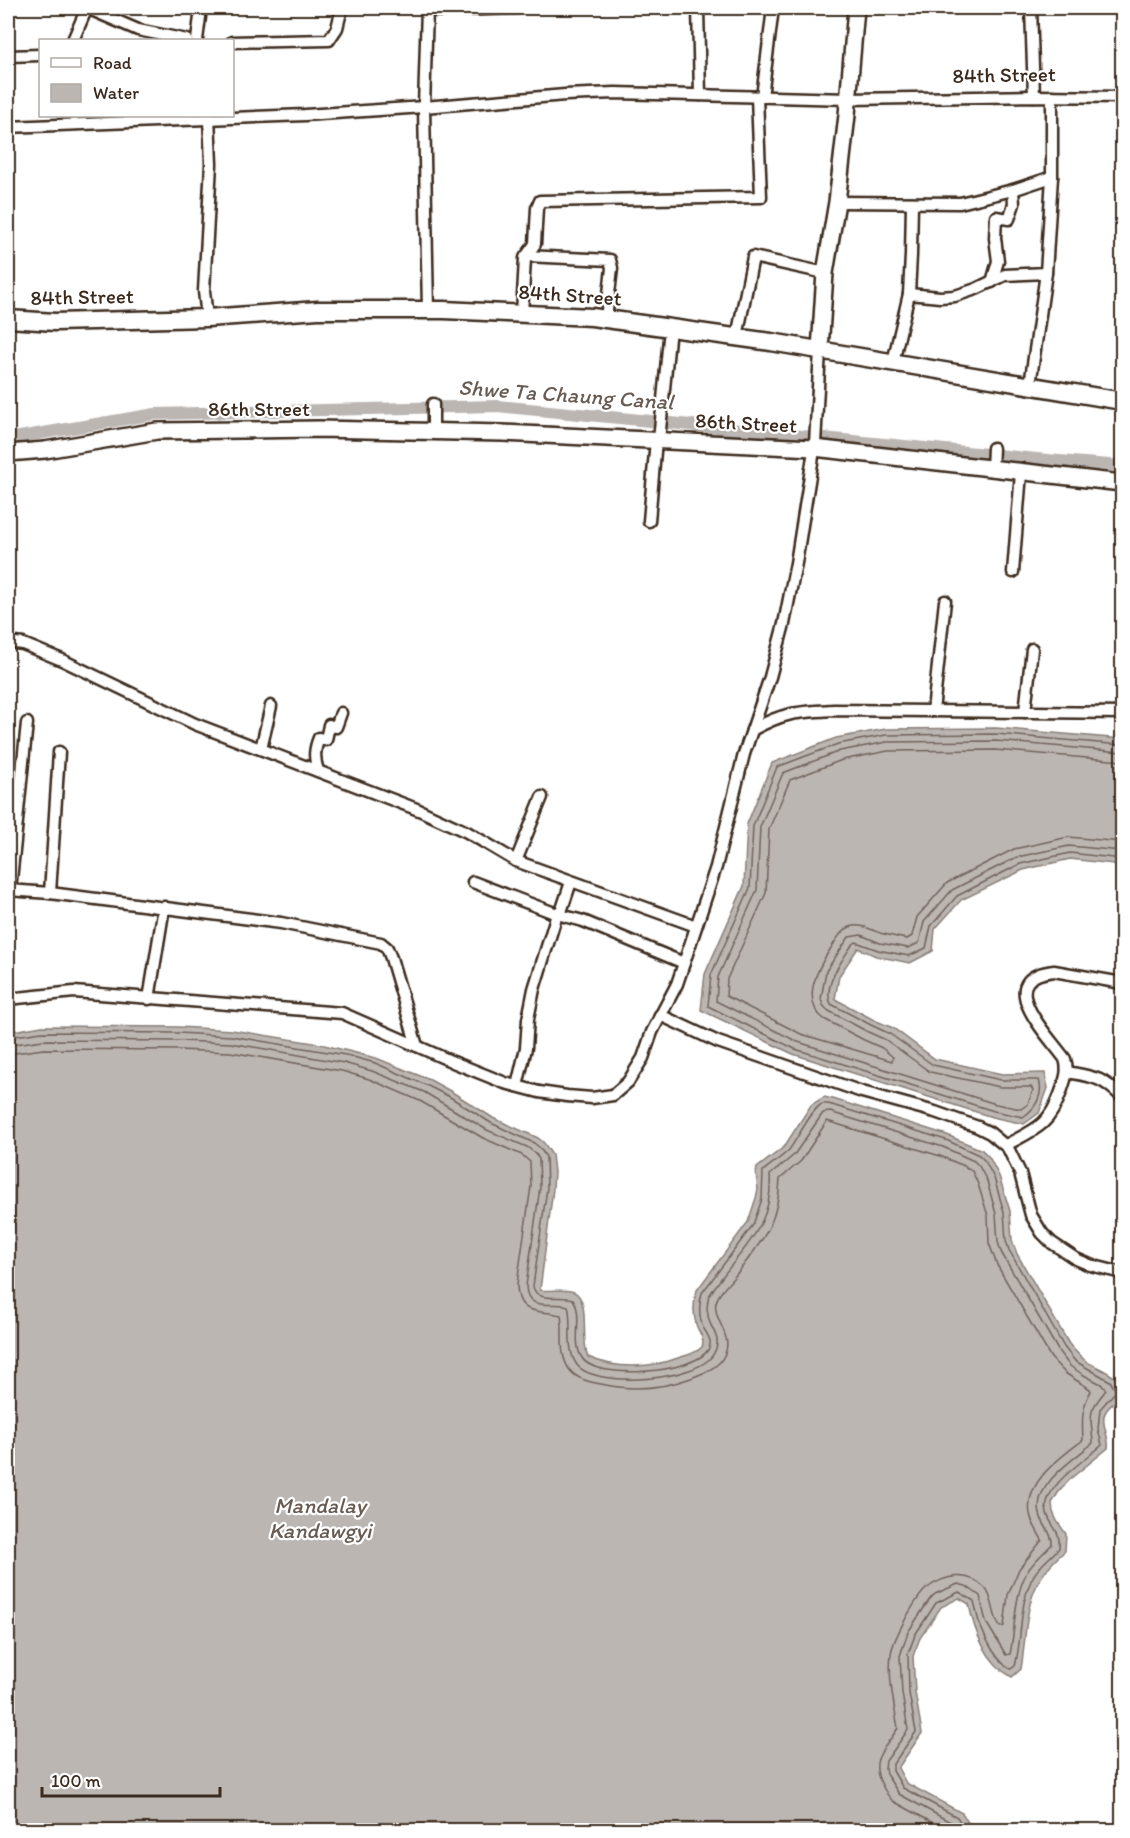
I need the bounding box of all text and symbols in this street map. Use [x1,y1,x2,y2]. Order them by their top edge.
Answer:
legend [39,39,234,117]
text: Road [93,52,132,74]
street label: 84th Street [952,61,1056,88]
text: Water [93,82,139,104]
street label: 84th Street [518,278,623,311]
street label: 84th Street [30,283,134,310]
water label: Shwe Ta Chaung Canal [458,374,676,416]
street label: 86th Street [208,396,310,421]
street label: 86th Street [695,407,798,438]
water label: Mandalay Kandawgyi [269,1492,374,1544]
scale bar [42,1760,220,1798]
text: 100 m [51,1770,101,1792]

